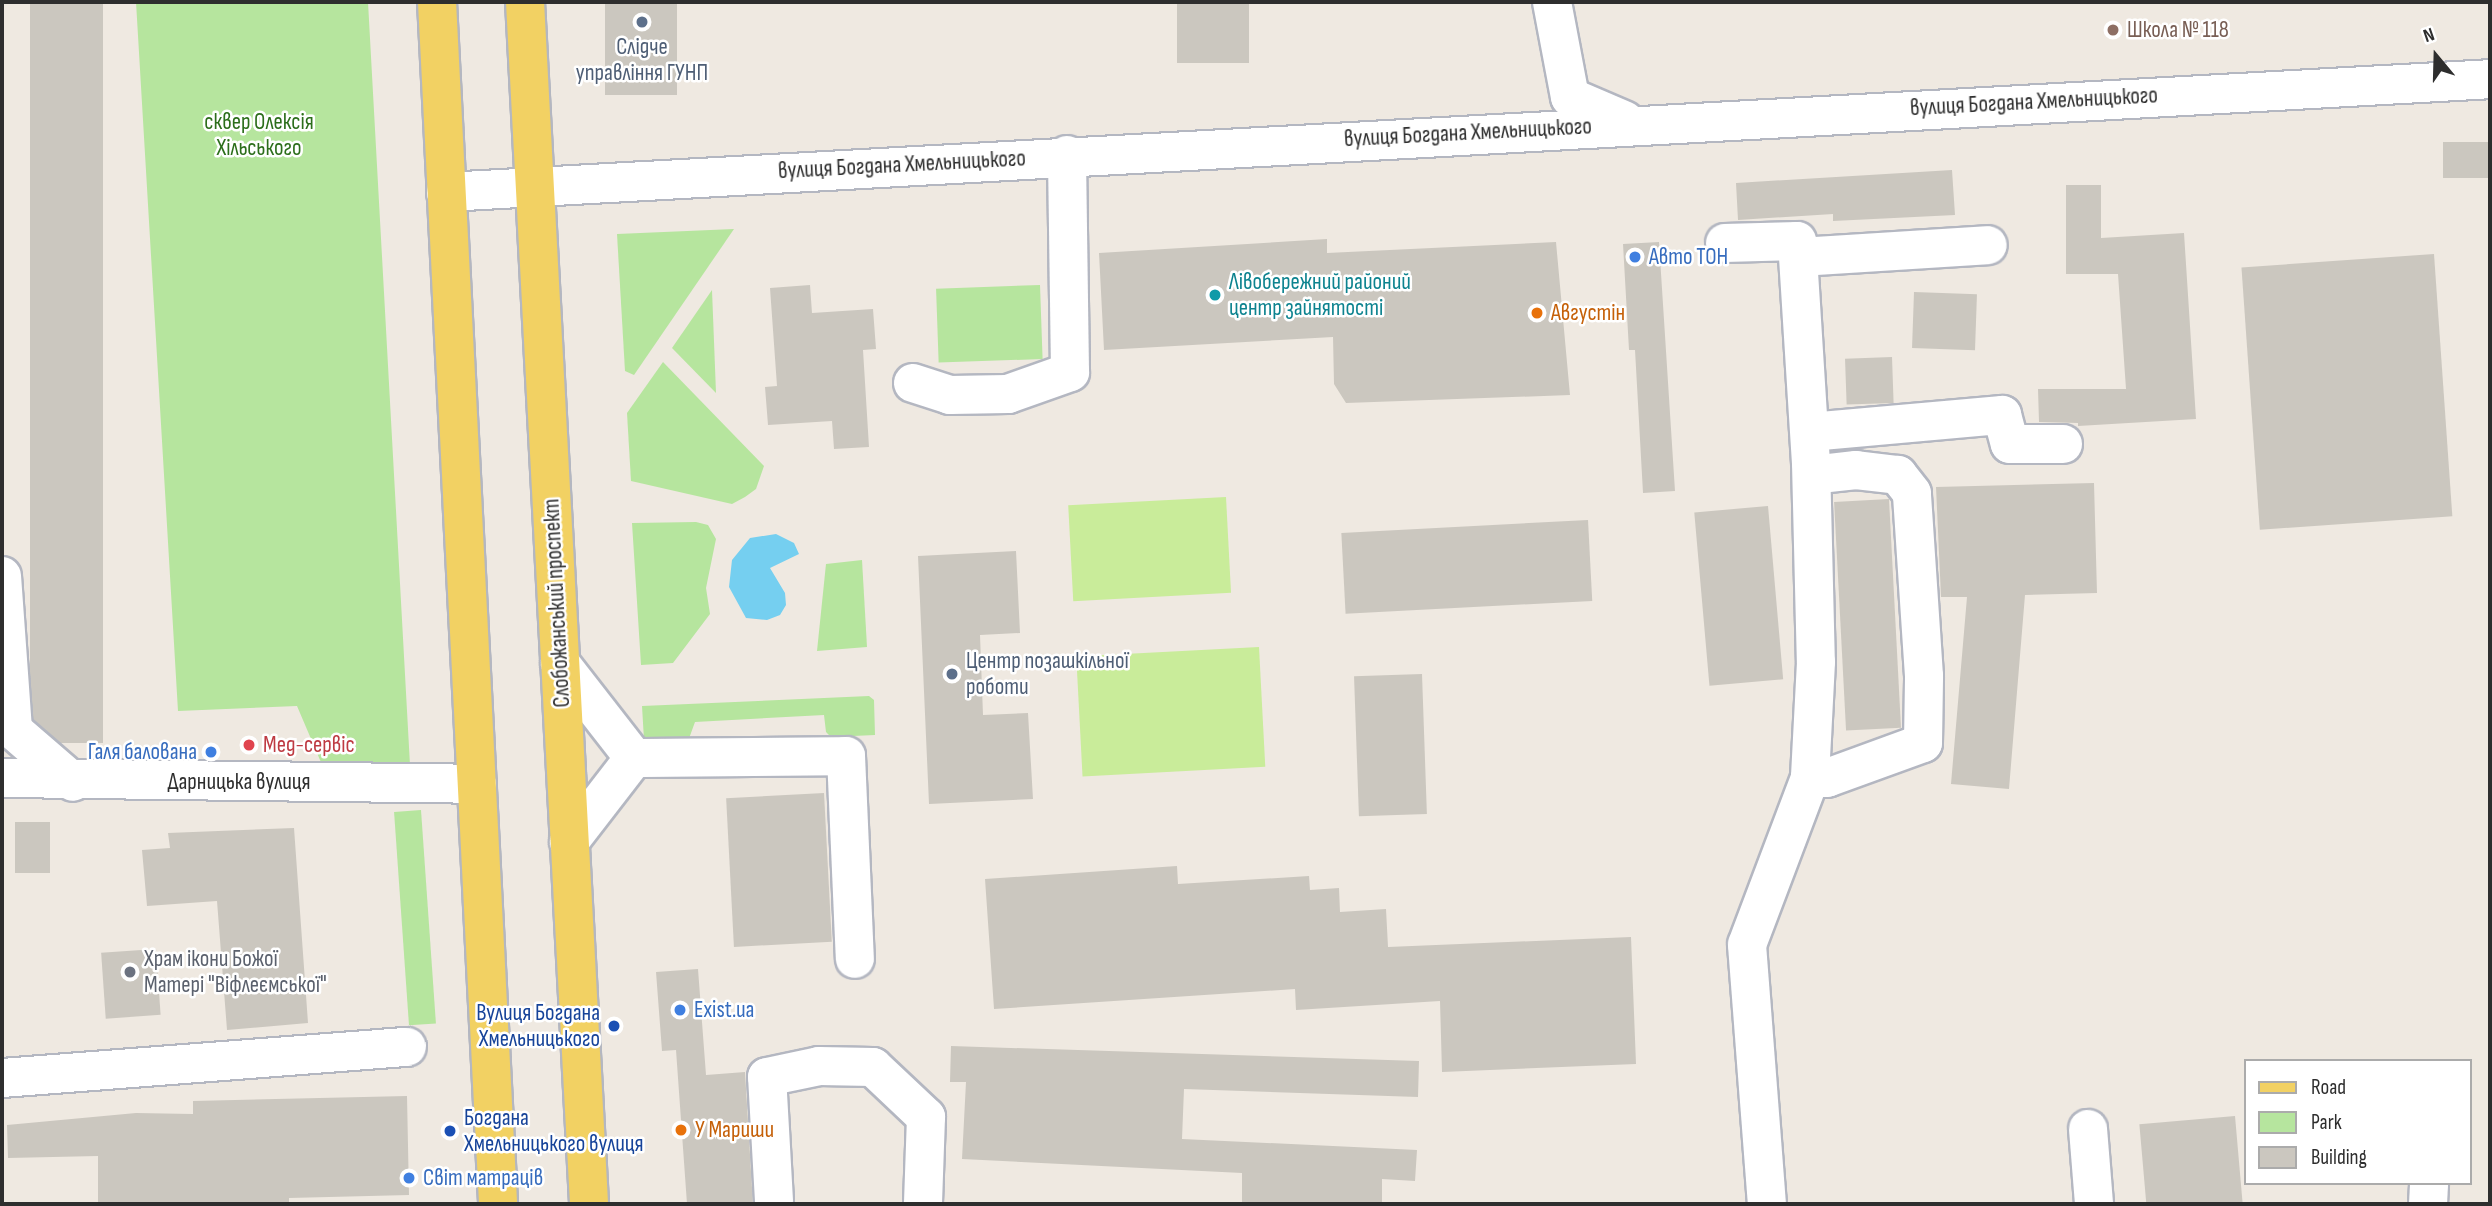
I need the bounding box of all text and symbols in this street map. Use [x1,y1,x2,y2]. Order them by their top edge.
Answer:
marker: Слідче управління ГУНП [634,14,650,30]
place label: Школа № 118 [2127,16,2229,44]
north arrow [2401,21,2471,91]
marker: Школа № 118 [2105,22,2121,38]
text: N [2420,23,2438,48]
place label: Слідче управління ГУНП [576,33,708,87]
street label: вулиця Богдана Хмельницького [1909,82,2159,122]
park label: сквер Олексія Хільського [204,108,314,162]
street label: вулиця Богдана Хмельницького [1343,113,1593,153]
street label: вулиця Богдана Хмельницького [777,145,1027,185]
place label: Авто ТОН [1649,243,1728,271]
marker: Авто ТОН [1627,249,1643,265]
place label: Лівобережний районий центр зайнятості [1229,268,1411,322]
marker: Лівобережний районий центр зайнятості [1207,287,1223,303]
place label: Августін [1551,299,1625,327]
marker: Августін [1529,305,1545,321]
street label: Слобожанський проспект [538,498,576,708]
place label: Центр позашкільної роботи [966,647,1129,701]
marker: Центр позашкільної роботи [944,666,960,682]
place label: Мед-сервіс [263,731,355,759]
marker: Мед-сервіс [241,737,257,753]
place label: Галя балована [88,738,197,766]
marker: Галя балована [203,744,219,760]
street label: Дарницька вулиця [167,768,311,796]
place label: Храм ікони Божої Матері "Віфлеємської" [144,945,327,999]
marker: Храм ікони Божої Матері "Віфлеємської" [122,964,138,980]
place label: Exist.ua [694,996,754,1024]
place label: Вулиця Богдана Хмельницького [476,999,600,1053]
marker: Exist.ua [672,1002,688,1018]
marker: Вулиця Богдана Хмельницького [606,1018,622,1034]
legend [2244,1059,2471,1185]
text: Road [2311,1075,2346,1100]
place label: Богдана Хмельницького вулиця [464,1104,644,1158]
text: Park [2311,1110,2342,1135]
place label: У Мариши [695,1116,774,1144]
marker: У Мариши [673,1122,689,1138]
marker: Богдана Хмельницького вулиця [442,1123,458,1139]
text: Building [2311,1145,2367,1170]
place label: Світ матраців [423,1164,543,1192]
marker: Світ матраців [401,1170,417,1186]

